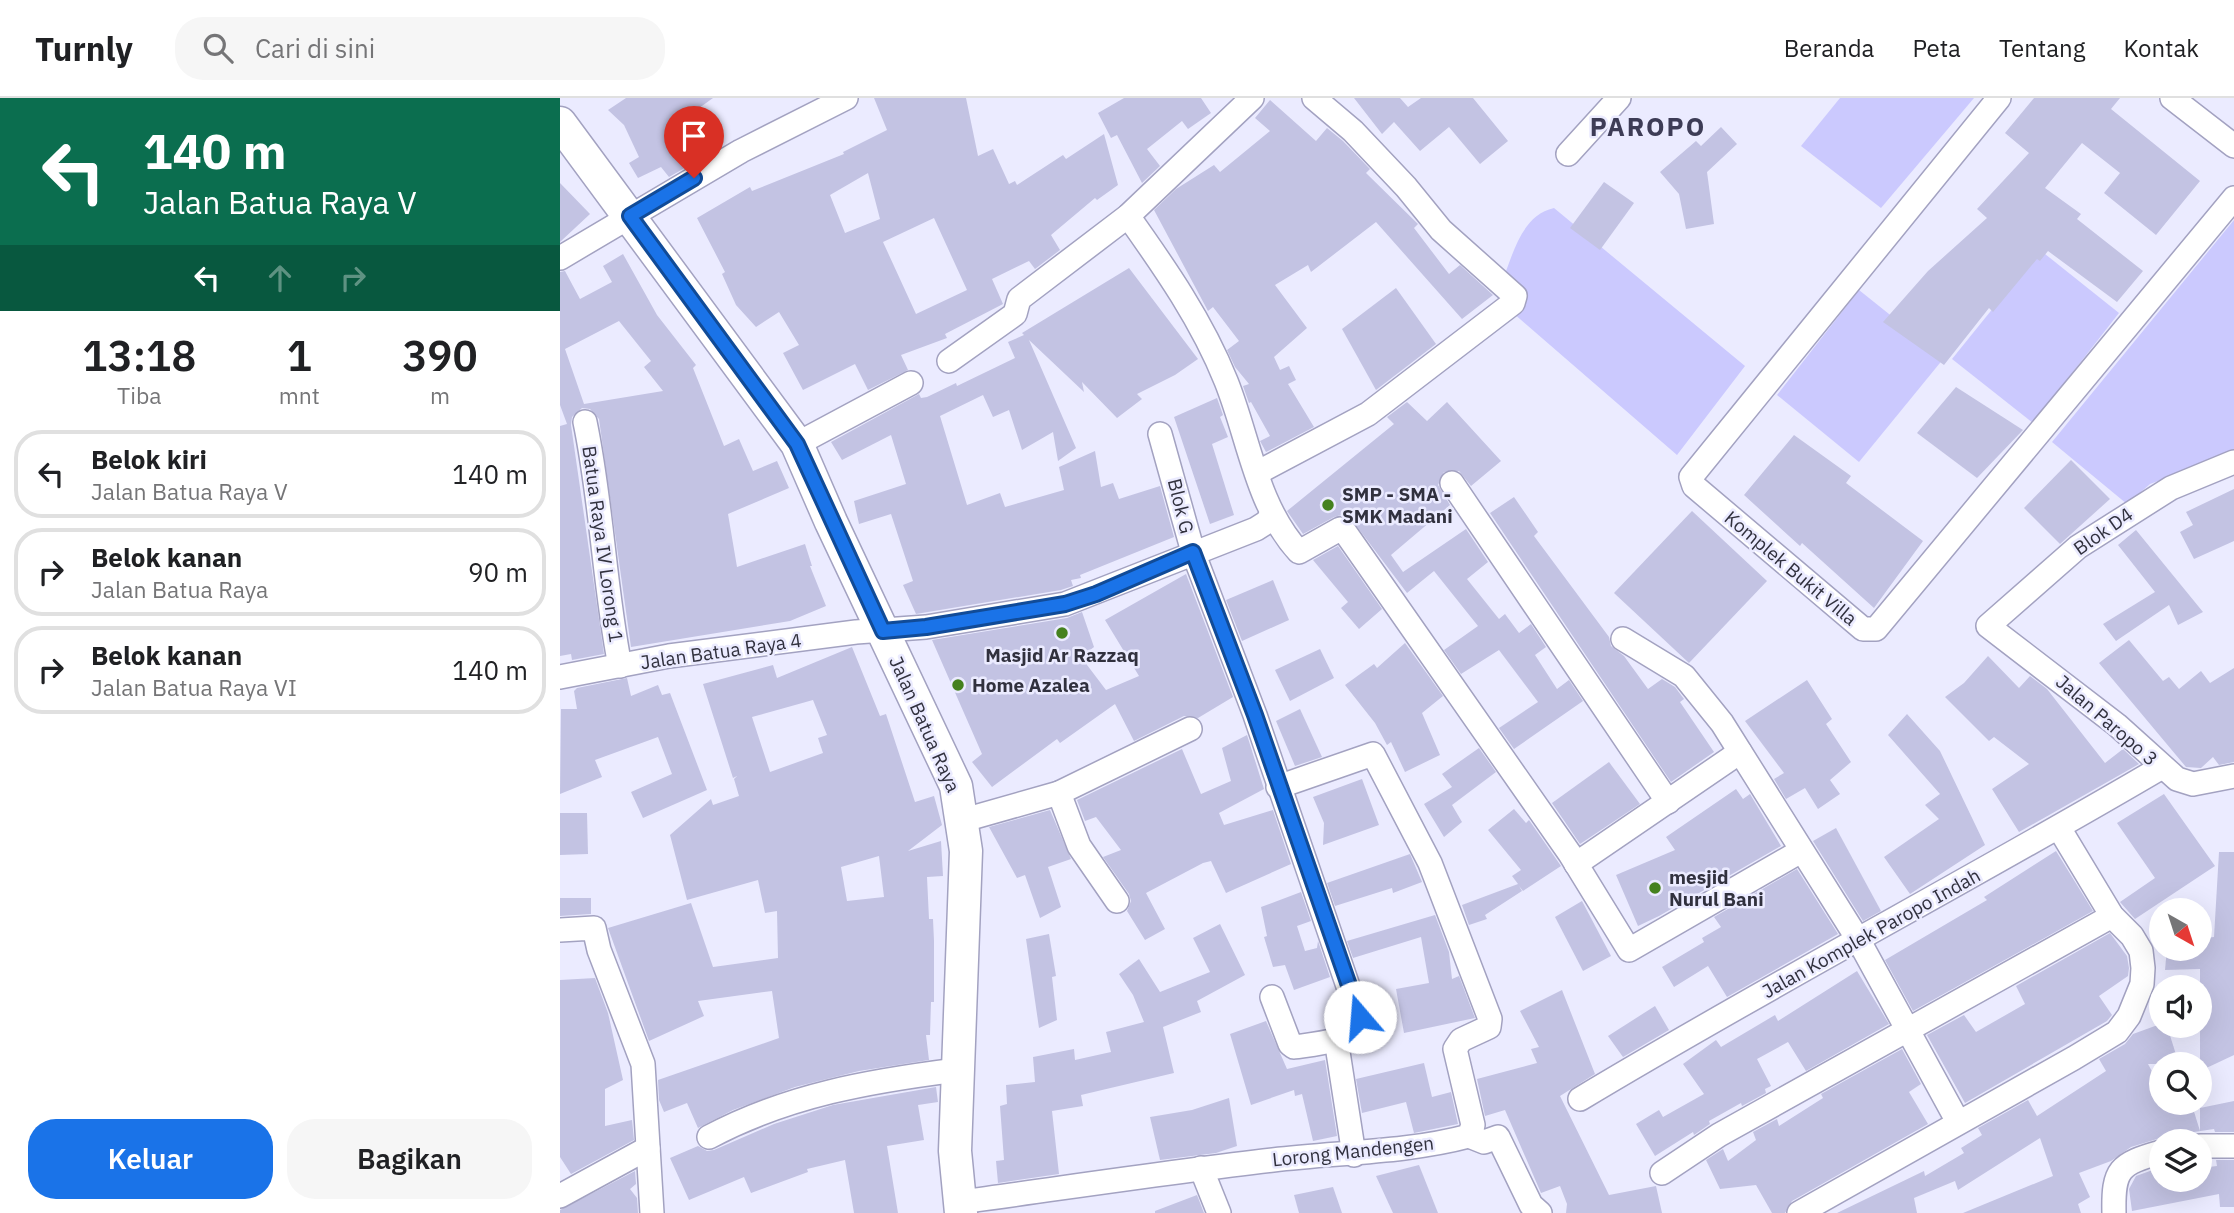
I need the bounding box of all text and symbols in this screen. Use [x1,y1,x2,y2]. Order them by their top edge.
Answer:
search box [175,17,665,80]
text: Turnly [35,27,133,70]
icon: search [199,29,237,67]
text: Cari di sini [255,31,375,65]
text: Beranda [1784,32,1874,64]
text: Peta [1912,32,1961,64]
text: Tentang [1999,32,2085,64]
text: Kontak [2123,32,2199,64]
pin [664,106,724,178]
district label: PAROPO [1590,109,1706,143]
icon: arrive [675,117,713,155]
text: 140 m [143,119,287,182]
icon: left [28,126,119,217]
text: Jalan Batua Raya V [143,181,417,223]
icon: left [188,259,226,297]
icon: ahead [261,259,299,297]
icon: right [334,259,372,297]
text: 13:18 [82,328,196,383]
text: 1 [287,328,312,383]
text: 390 [402,328,478,383]
text: Tiba [117,380,162,410]
text: mnt [279,380,320,410]
text: m [430,380,450,410]
text: Belok kiri [91,442,207,476]
street label: Batua Raya IV Lorong 1 [577,444,629,644]
icon: left [32,455,70,493]
text: 140 m [452,457,528,491]
text: Jalan Batua Raya V [91,476,288,506]
street label: Blok G [1163,476,1199,536]
place label: SMP - SMA - SMK Madani [1342,482,1453,528]
marker: SMP - SMA - SMK Madani [1320,497,1336,513]
street label: Blok D4 [2069,502,2137,560]
street label: Komplek Bukit Villa [1720,506,1862,630]
text: Belok kanan [91,540,242,574]
icon: right [32,553,70,591]
text: 90 m [468,555,528,589]
text: Jalan Batua Raya [91,574,268,604]
marker: Masjid Ar Razzaq [1054,625,1070,641]
street label: Jalan Batua Raya 4 [639,628,803,674]
text: Belok kanan [91,638,242,672]
place label: Masjid Ar Razzaq [985,643,1139,667]
icon: right [32,651,70,689]
street label: Jalan Batua Raya [884,652,966,796]
text: 140 m [452,653,528,687]
street label: Jalan Paropo 3 [2051,669,2163,771]
text: Jalan Batua Raya VI [91,672,297,702]
place label: Home Azalea [972,673,1090,697]
marker: Home Azalea [950,677,966,693]
street label: Jalan Komplek Paropo Indah [1758,863,1984,1003]
place label: mesjid Nurul Bani [1669,865,1764,911]
marker: mesjid Nurul Bani [1647,880,1663,896]
north arrow [2149,898,2212,961]
map controls [2149,898,2212,1192]
button: sound [2149,975,2212,1038]
position arrow [1323,980,1397,1054]
button: search [2149,1052,2212,1115]
button: Keluar [28,1119,273,1199]
button: Bagikan [287,1119,532,1199]
button: layers [2149,1129,2212,1192]
street label: Lorong Mandengen [1271,1131,1435,1171]

